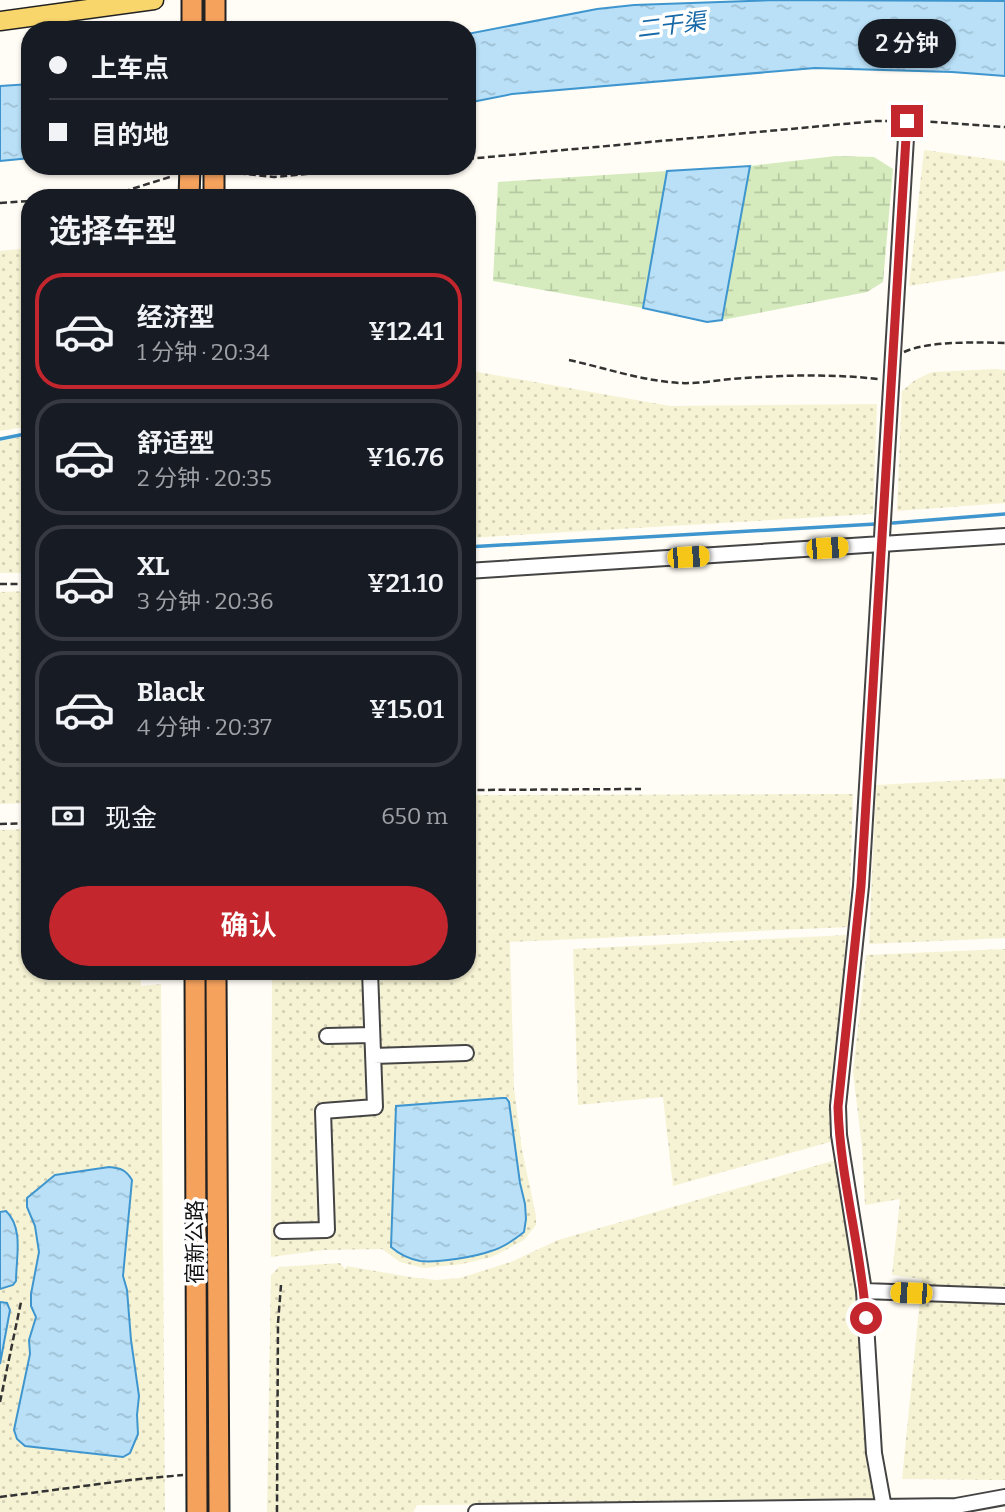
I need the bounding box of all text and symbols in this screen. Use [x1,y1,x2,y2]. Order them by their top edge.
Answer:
water label: 二干渠 [635,7,710,43]
callout: 2 分钟 [858,19,956,68]
text: 2 分钟 [875,29,939,57]
text: 上车点 [91,53,169,84]
route end [891,105,923,137]
text: 目的地 [91,120,169,151]
text: 选择车型 [49,212,177,250]
icon: car [53,300,116,363]
text: 经济型 [137,302,215,333]
text: ¥12.41 [368,316,444,347]
text: 1 分钟 · 20:34 [137,338,270,366]
icon: car [53,426,116,489]
text: 舒适型 [137,428,215,459]
text: ¥16.76 [366,442,444,473]
text: 2 分钟 · 20:35 [137,464,272,492]
car [806,536,849,560]
car [667,545,710,569]
text: XL [137,551,169,582]
icon: car [53,552,116,615]
text: ¥21.10 [367,568,444,599]
text: 3 分钟 · 20:36 [137,587,273,615]
text: Black [137,677,205,708]
icon: car [53,678,116,741]
text: ¥15.01 [369,694,444,725]
text: 4 分钟 · 20:37 [137,713,272,741]
icon: cash [49,797,87,835]
text: 650 m [381,802,448,830]
text: 现金 [105,803,157,834]
button: 确认 [49,886,448,966]
street label: 宿新公路 [182,1200,208,1284]
car [890,1282,933,1304]
route start [850,1302,882,1334]

